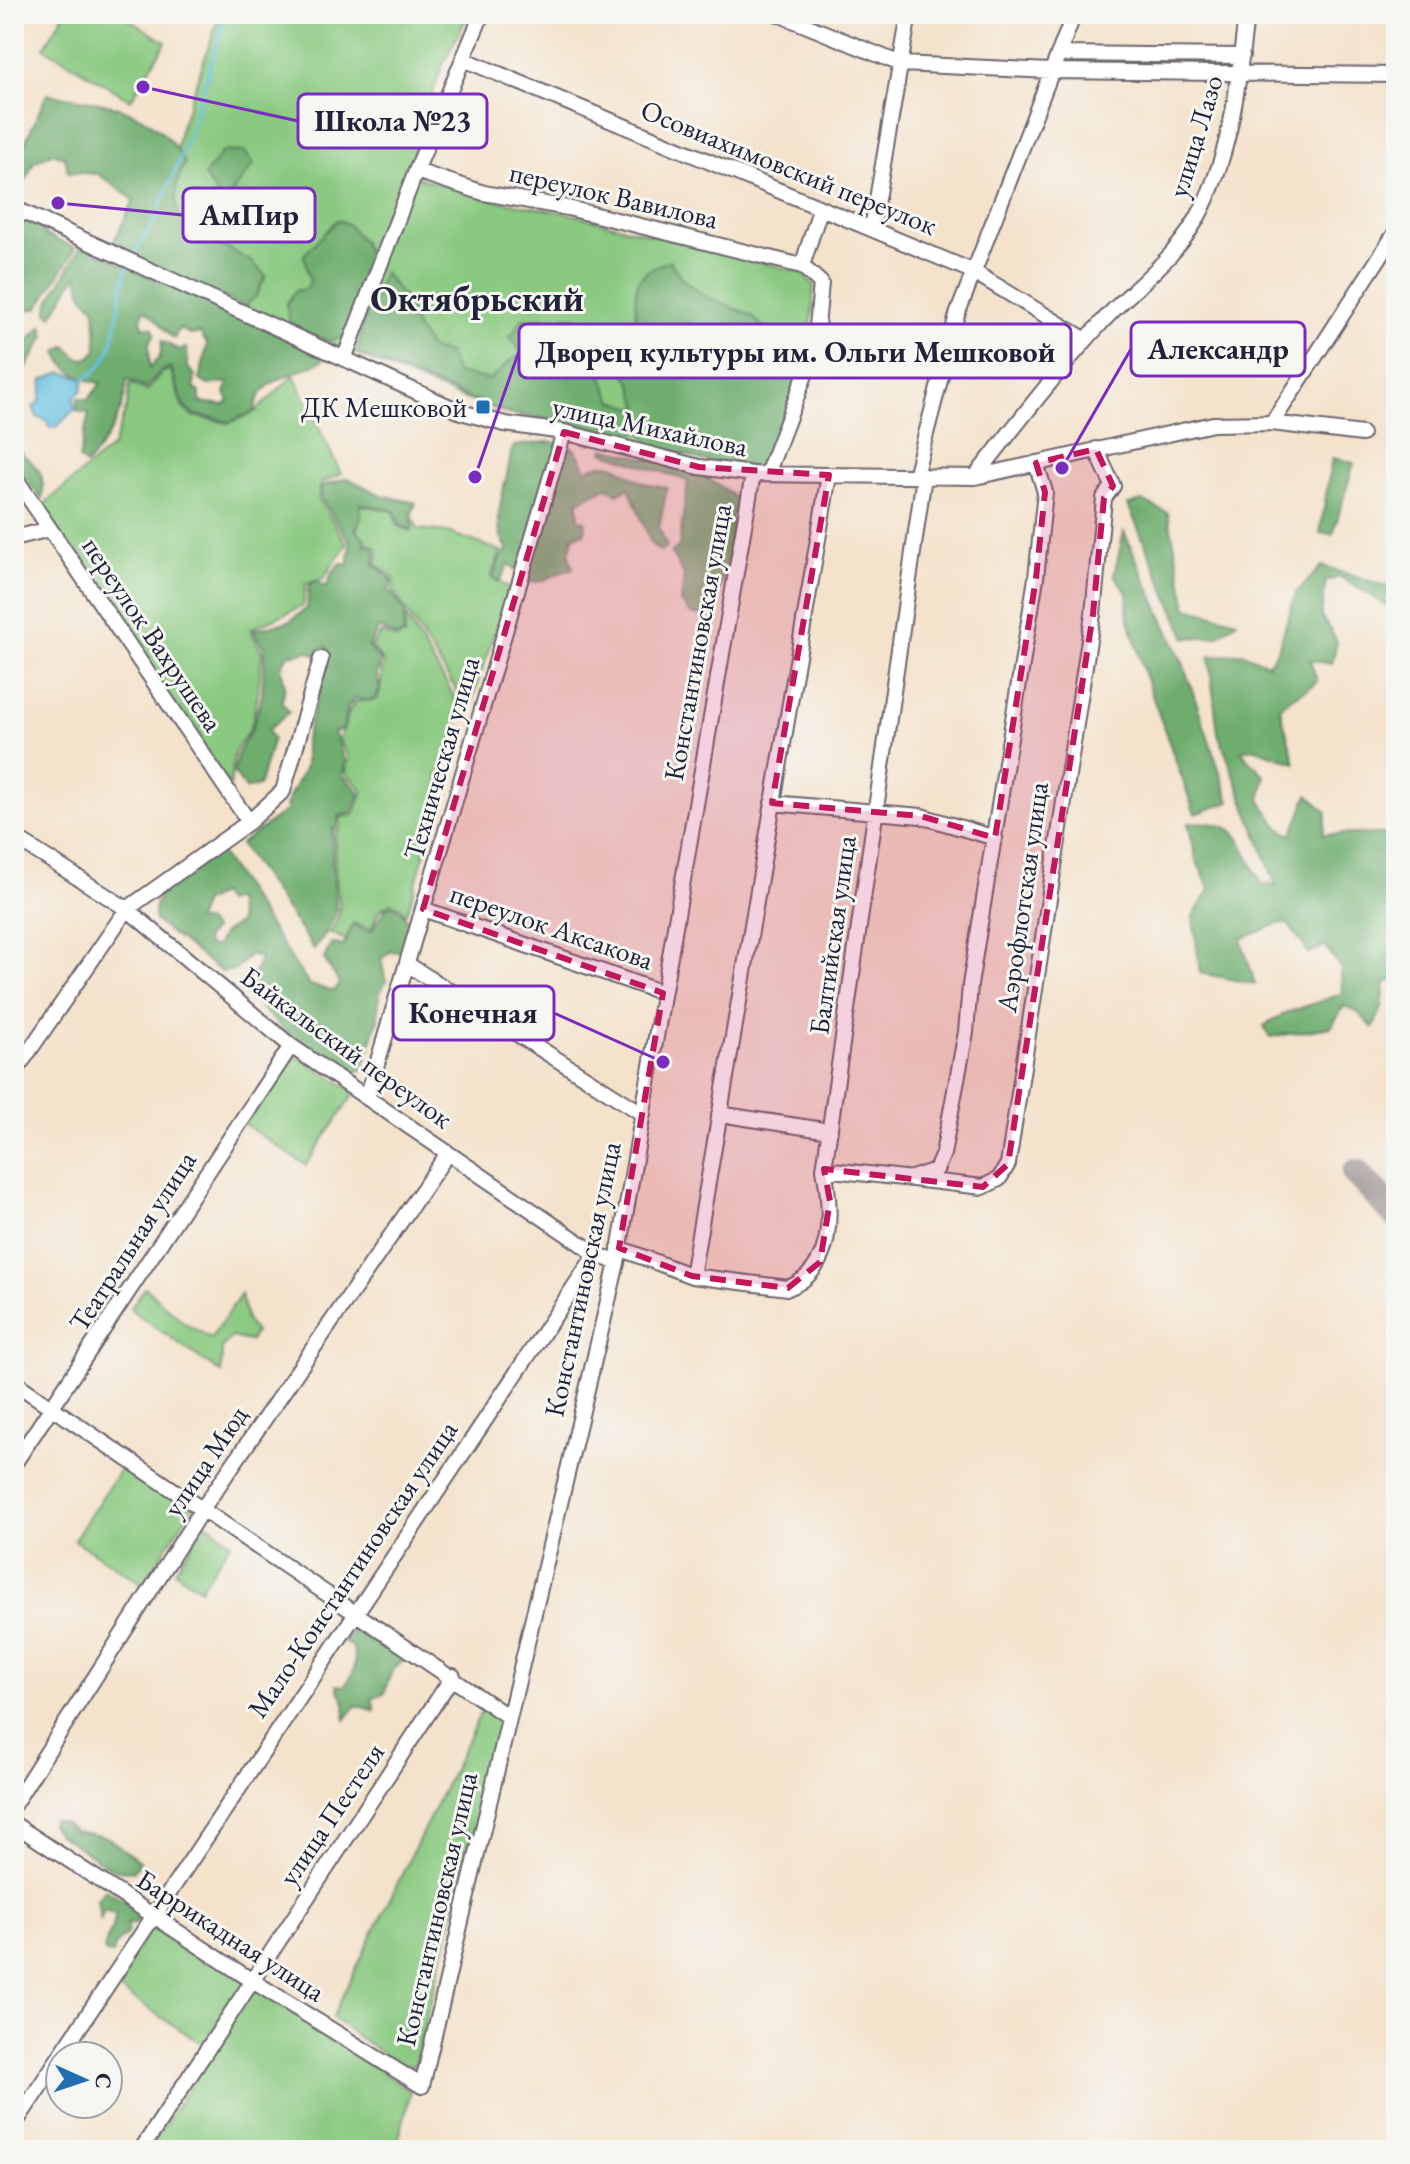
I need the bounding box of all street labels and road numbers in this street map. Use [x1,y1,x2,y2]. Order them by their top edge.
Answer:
street label: улица Лазо [1159,70,1231,202]
street label: Осовиахимовский переулок [636,91,942,243]
street label: переулок Вавилова [506,154,723,237]
street label: улица Михайлова [549,388,752,464]
street label: Константиновская улица [655,500,739,783]
street label: переулок Вахрушева [74,530,232,739]
street label: Техническая улица [395,652,487,864]
street label: Аэрофлотская улица [988,779,1056,1016]
street label: Балтийская улица [800,832,864,1037]
street label: переулок Аксакова [446,874,659,978]
street label: Байкальский переулок [234,958,460,1136]
street label: Константиновская улица [535,1137,629,1420]
street label: Театральная улица [60,1143,204,1338]
street label: улица Мюд [155,1398,255,1524]
street label: Мало-Константиновская улица [239,1413,466,1725]
street label: улица Пестеля [270,1736,392,1892]
street label: Константиновская улица [387,1768,485,2050]
street label: Баррикадная улица [130,1861,333,2010]

